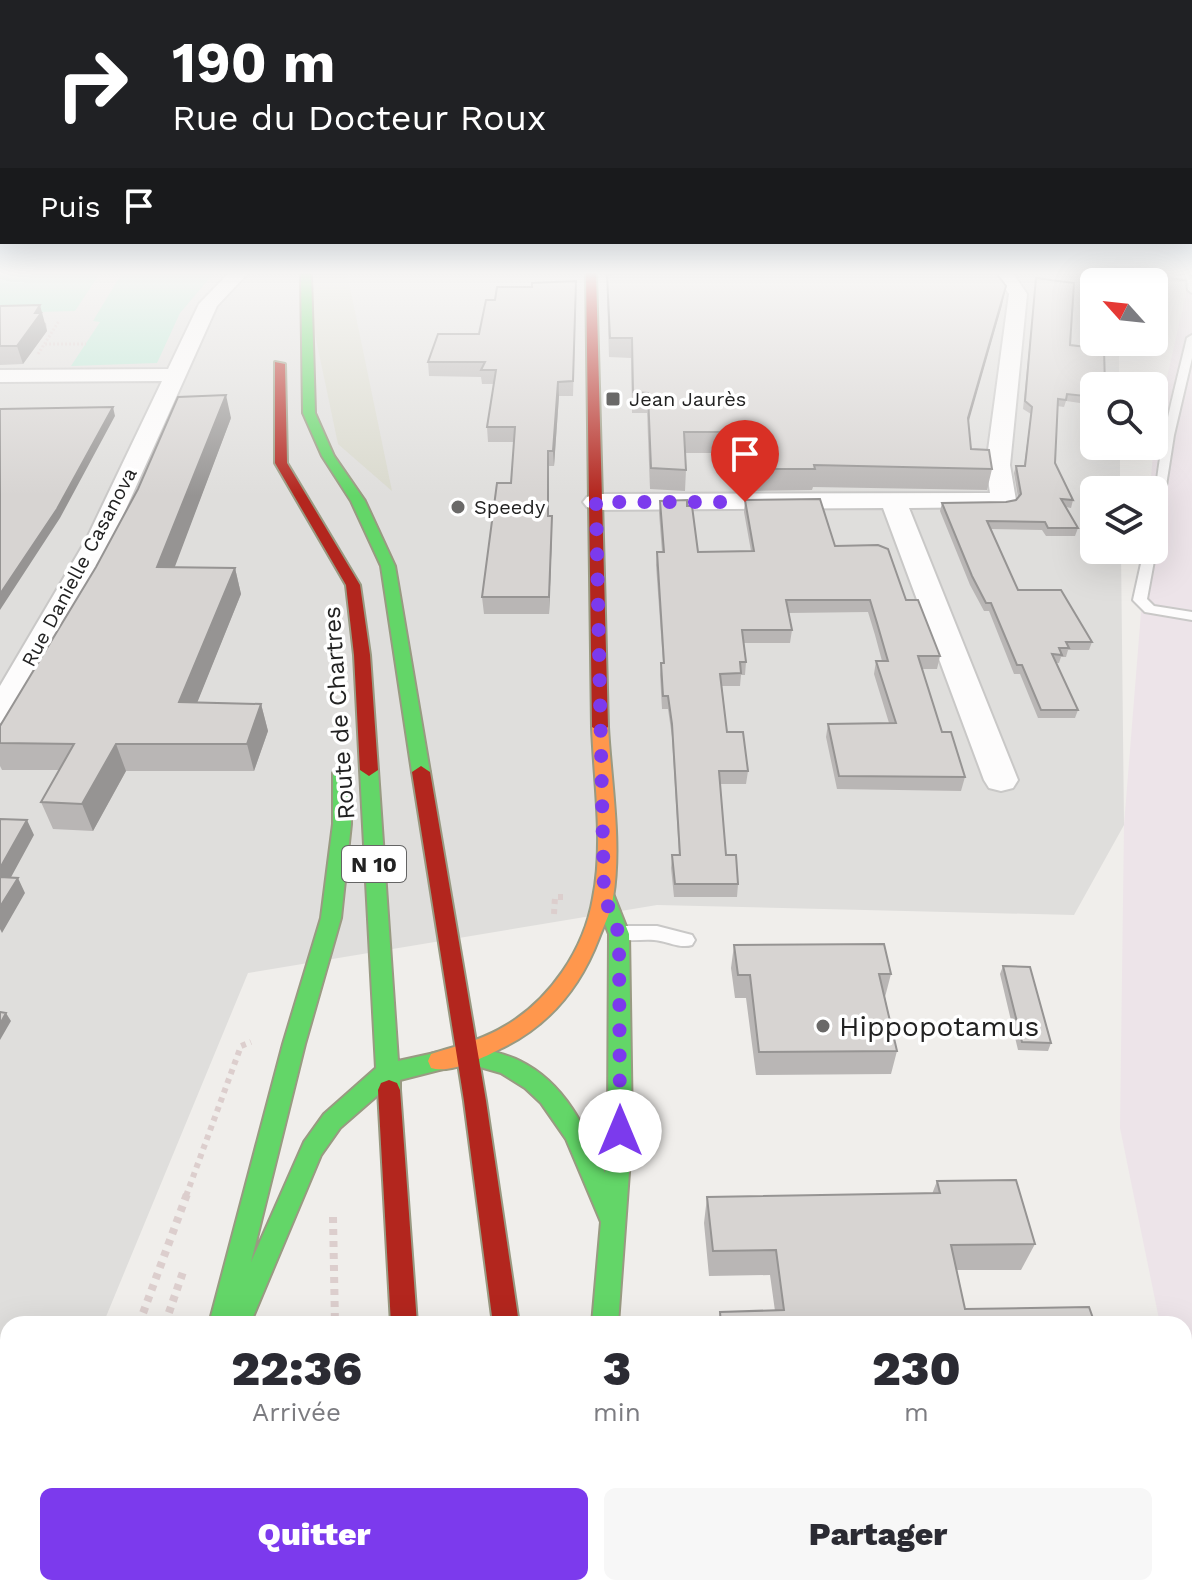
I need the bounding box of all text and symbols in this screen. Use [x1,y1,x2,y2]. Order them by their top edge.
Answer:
text: 190 m [172,30,335,96]
icon: right [40,32,144,136]
text: Rue du Docteur Roux [172,97,546,139]
icon: arrive [117,184,161,228]
text: Puis [40,189,101,224]
north arrow [1080,268,1168,356]
map controls [1080,268,1168,564]
button: search [1080,372,1168,460]
place label: Jean Jaurès [629,387,746,411]
marker: Jean Jaurès [604,390,622,408]
pin [711,420,779,502]
icon: arrive [723,432,767,476]
street label: Rue Danielle Casanova [16,463,142,671]
button: layers [1080,476,1168,564]
place label: Speedy [474,495,546,519]
marker: Speedy [449,498,467,516]
street label: Route de Chartres [318,605,360,821]
road number: N 10 [342,846,406,882]
place label: Hippopotamus [839,1010,1039,1043]
marker: Hippopotamus [814,1017,832,1035]
position arrow [578,1089,662,1173]
text: 22:36 [231,1340,362,1397]
text: 3 [603,1340,631,1397]
text: 230 [872,1340,961,1397]
text: Arrivée [252,1397,341,1427]
text: min [593,1397,641,1427]
text: m [904,1397,929,1427]
button: Quitter [40,1488,588,1580]
button: Partager [604,1488,1152,1580]

